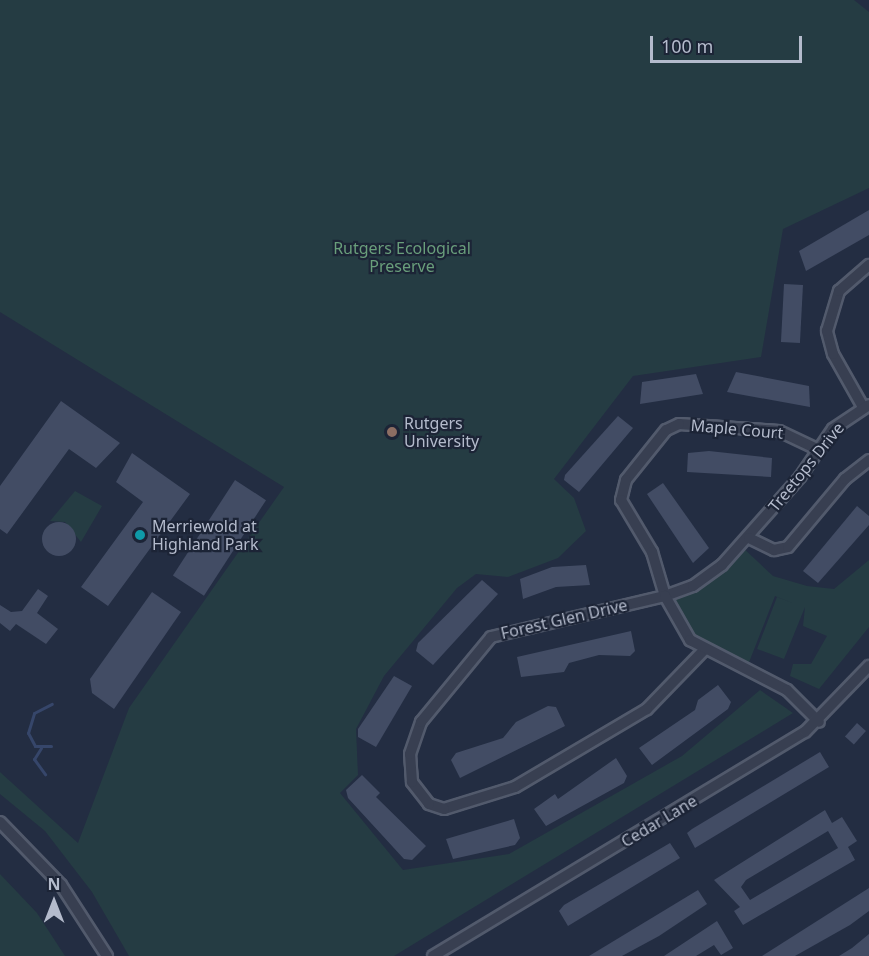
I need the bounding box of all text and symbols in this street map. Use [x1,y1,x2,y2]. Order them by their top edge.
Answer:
scale bar [653,24,804,62]
text: 100 m [661,34,713,58]
park label: Rutgers Ecological Preserve [333,238,471,276]
place label: Rutgers University [404,413,479,451]
street label: Maple Court [690,415,784,443]
street label: Treetops Drive [764,419,848,515]
marker: Rutgers University [385,425,399,439]
place label: Merriewold at Highland Park [152,516,259,554]
marker: Merriewold at Highland Park [133,528,147,542]
street label: Forest Glen Drive [499,595,629,643]
street label: Cedar Lane [618,791,700,851]
north arrow [24,872,84,932]
text: N [47,873,61,895]

